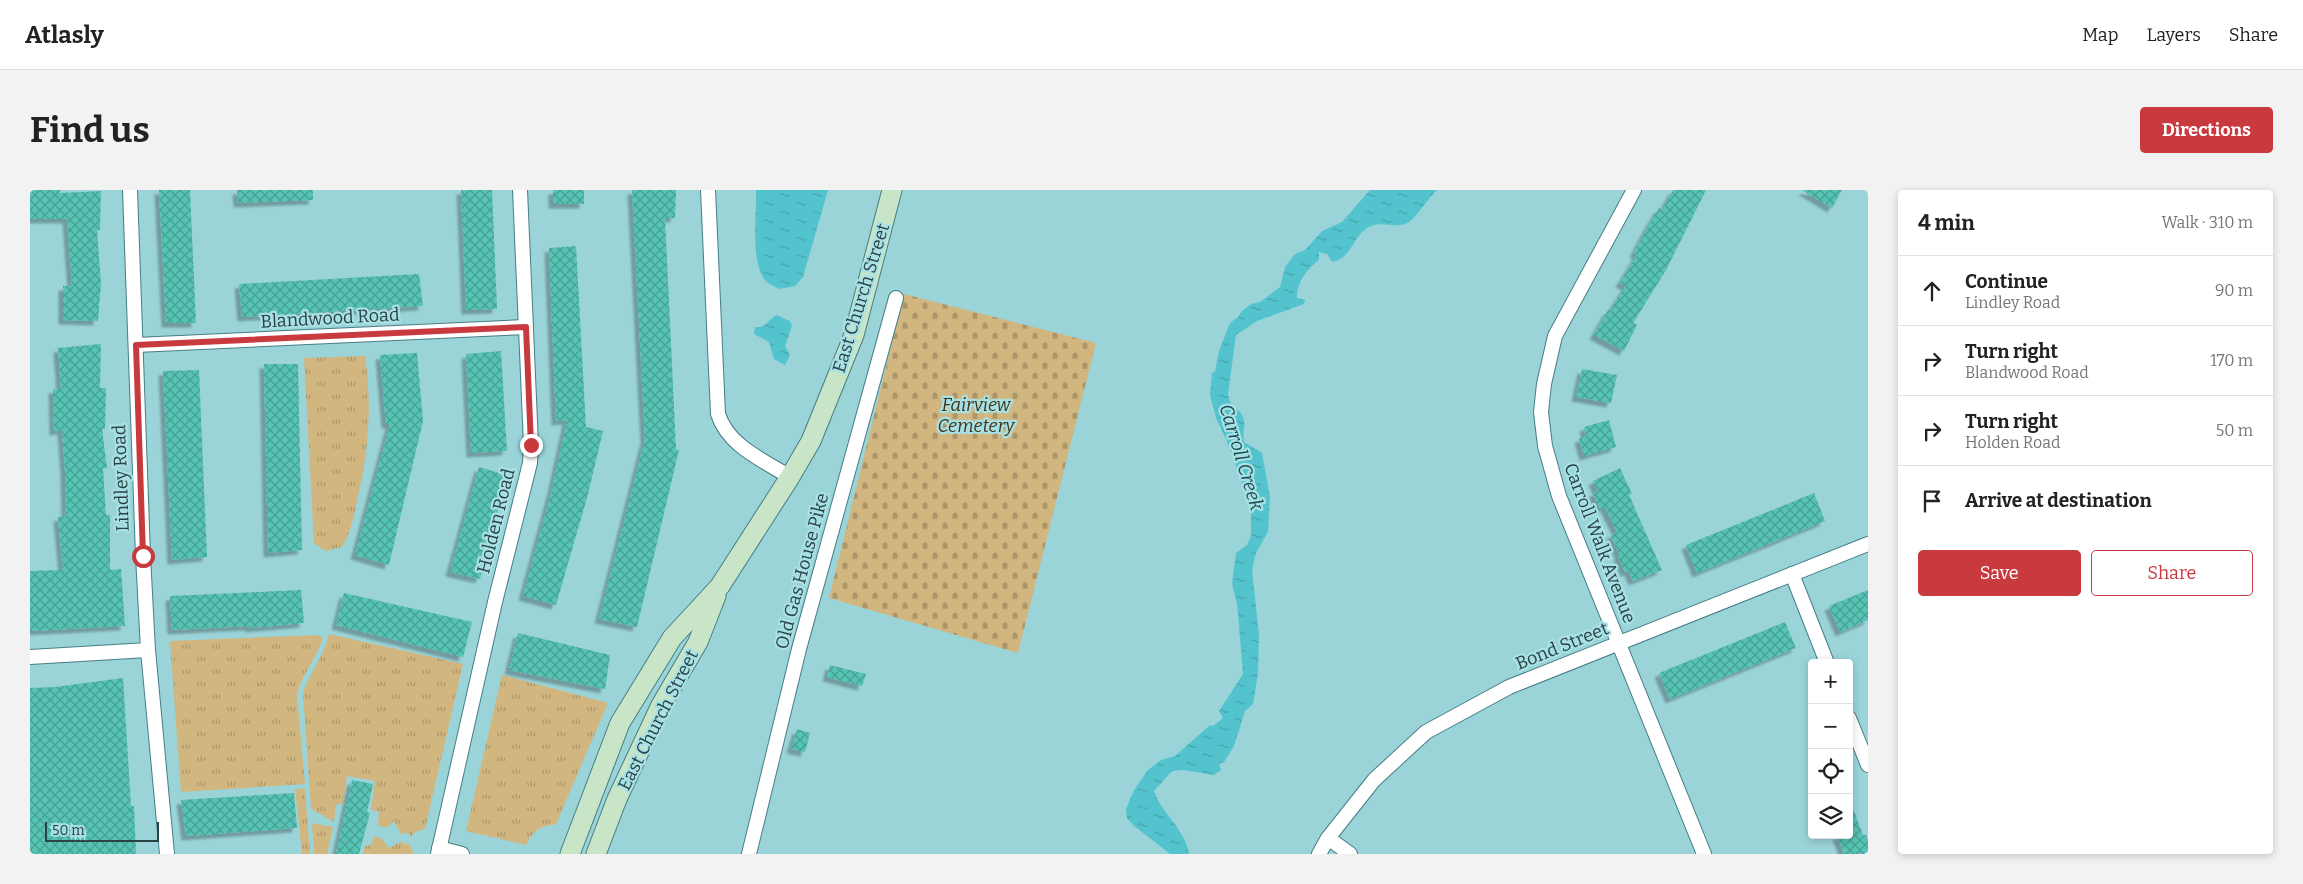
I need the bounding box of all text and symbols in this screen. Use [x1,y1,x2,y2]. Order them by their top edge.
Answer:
text: Atlasly [25,21,104,49]
text: Map [2082,24,2118,46]
text: Layers [2146,24,2201,46]
text: Share [2229,24,2278,46]
button: Directions [2140,107,2273,153]
text: Find us [30,109,150,151]
text: 4 min [1918,210,1975,236]
text: Walk · 310 m [2161,213,2253,232]
street label: East Church Street [828,220,894,375]
text: Continue [1965,270,2048,293]
icon: ahead [1918,277,1946,305]
text: 90 m [2215,281,2253,300]
text: Lindley Road [1965,293,2060,312]
street label: Blandwood Road [260,303,400,333]
text: Turn right [1965,340,2058,363]
icon: right [1918,347,1946,375]
text: 170 m [2210,351,2253,370]
text: Blandwood Road [1965,363,2089,382]
park label: Fairview Cemetery [938,394,1015,437]
water label: Carroll Creek [1214,401,1269,514]
text: Turn right [1965,410,2058,433]
icon: right [1918,417,1946,445]
text: 50 m [2216,421,2253,440]
street label: Lindley Road [108,424,134,532]
text: Holden Road [1965,433,2060,452]
route end [520,434,543,457]
street label: Carroll Walk Avenue [1559,460,1641,626]
street label: Holden Road [472,466,520,576]
icon: arrive [1918,487,1946,515]
text: Arrive at destination [1965,489,2152,512]
street label: Old Gas House Pike [771,491,833,651]
route start [132,545,155,568]
button: Save [1918,550,2081,596]
button: Share [2091,550,2253,596]
street label: Bond Street [1512,617,1612,675]
street label: East Church Street [613,646,703,794]
map controls [1808,659,1853,839]
button: + [1808,659,1853,704]
button: − [1808,704,1853,749]
button: locate [1808,749,1853,794]
button: layers [1808,794,1853,839]
scale bar [45,819,159,842]
text: 50 m [52,822,85,839]

